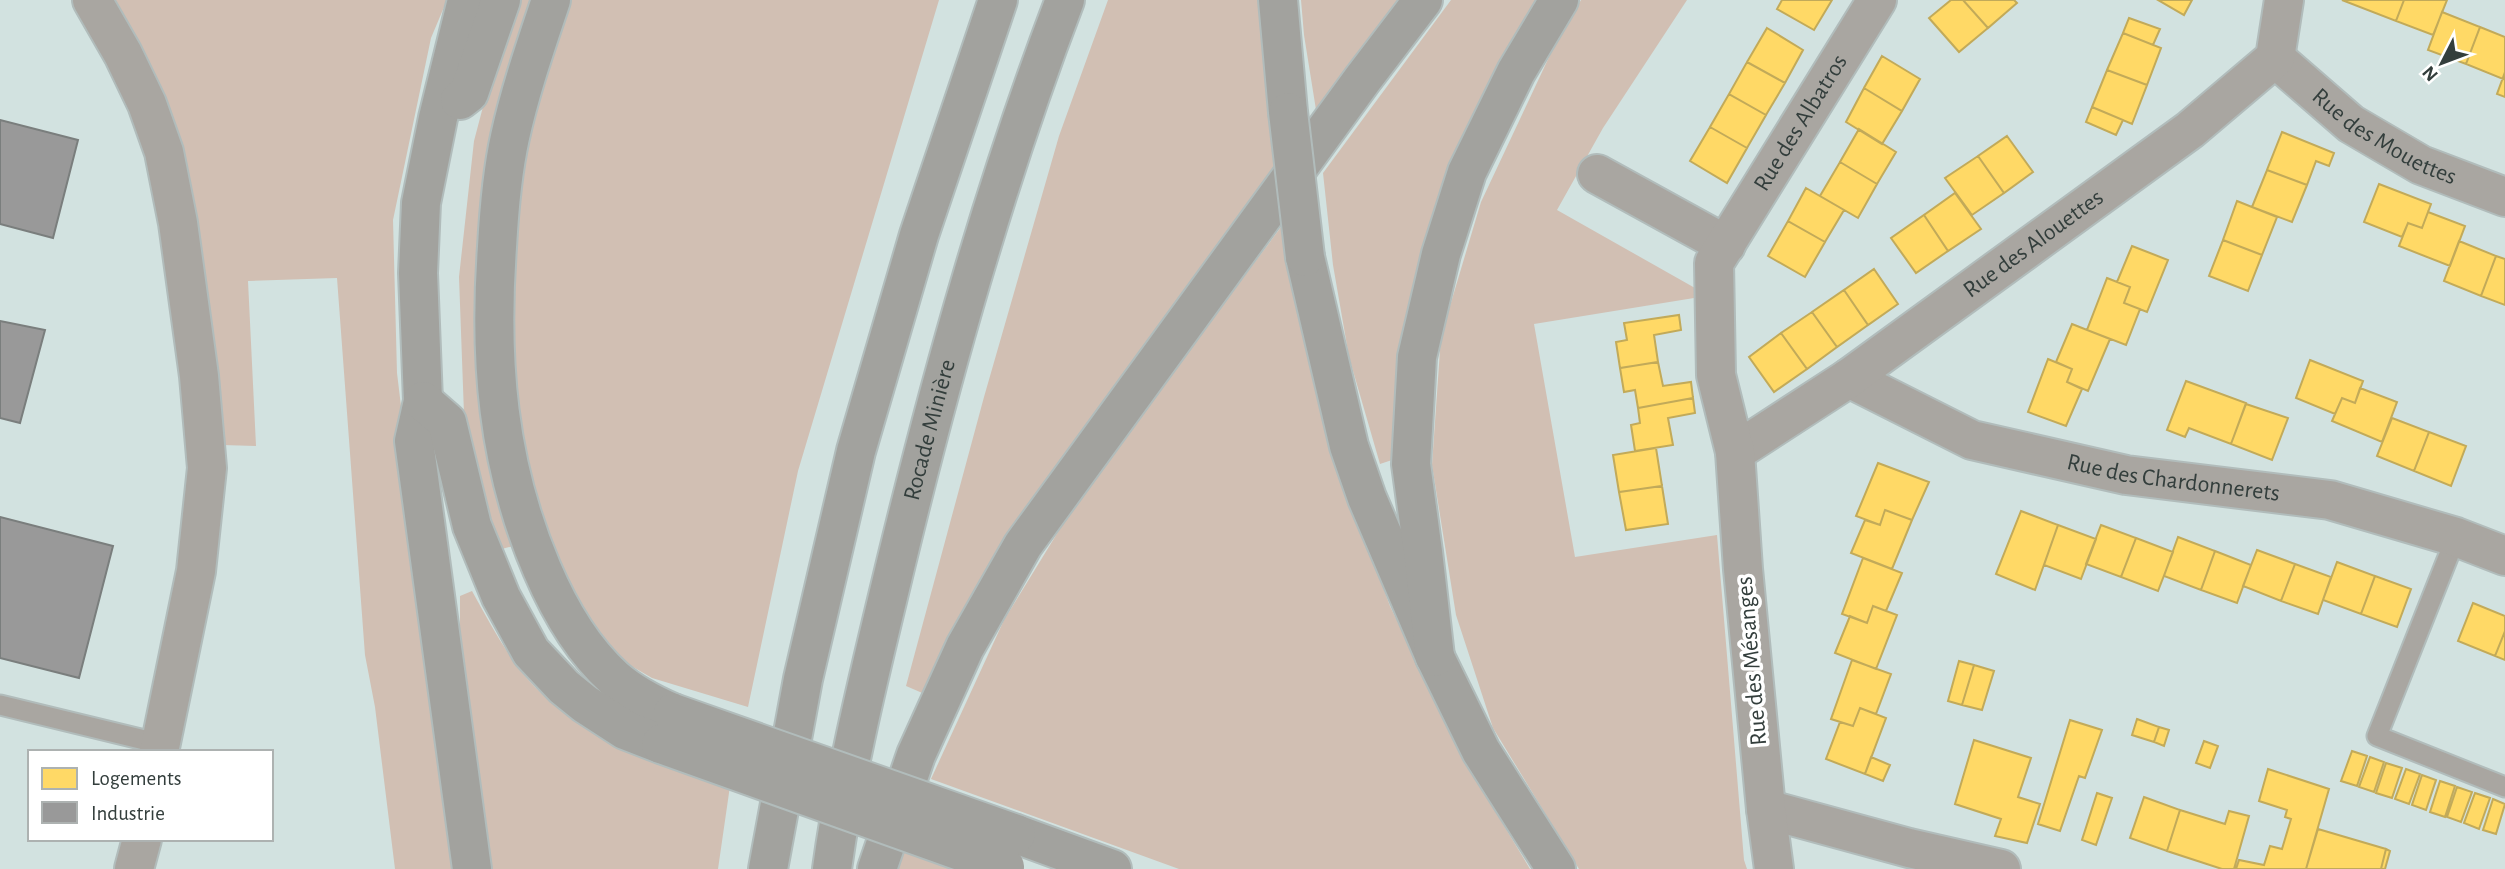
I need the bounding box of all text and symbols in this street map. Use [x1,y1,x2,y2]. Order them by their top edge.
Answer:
north arrow [2407,28,2477,98]
street label: Rue des Albatros [1750,50,1852,195]
text: N [2419,62,2442,85]
street label: Rue des Mouettes [2308,84,2460,189]
street label: Rue des Alouettes [1959,185,2108,302]
street label: Rocade Minière [900,357,960,503]
street label: Rue des Chardonnerets [2065,450,2281,506]
street label: Rue des Mésanges [1733,575,1771,747]
legend [28,750,273,841]
text: Logements [91,768,181,789]
text: Industrie [91,803,165,824]

